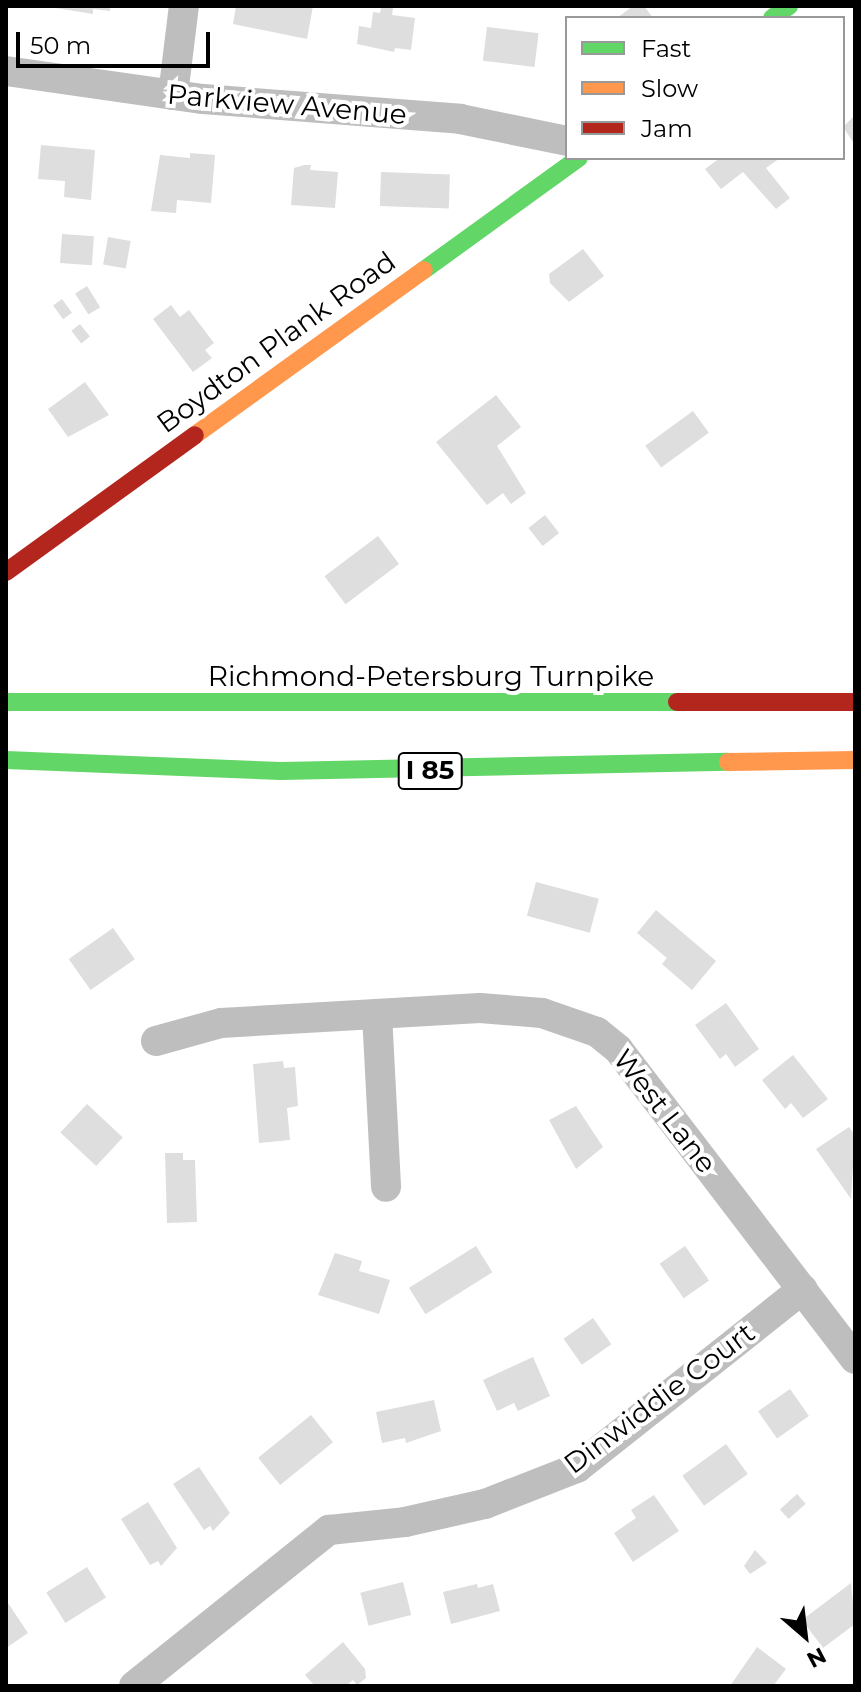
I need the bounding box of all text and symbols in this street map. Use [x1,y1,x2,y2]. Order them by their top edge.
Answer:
scale bar [20,16,214,66]
legend [565,16,845,160]
text: 50 m [30,31,91,60]
text: Fast [641,34,691,63]
text: Slow [641,74,698,103]
street label: Parkview Avenue [166,77,408,131]
text: Jam [641,114,693,143]
street label: Boydton Plank Road [150,244,402,440]
street label: Richmond-Petersburg Turnpike [208,659,654,693]
road number: I 85 [396,749,464,793]
street label: West Lane [606,1042,724,1180]
street label: Dinwiddie Court [557,1315,761,1481]
north arrow [765,1596,845,1676]
text: N [802,1642,831,1674]

